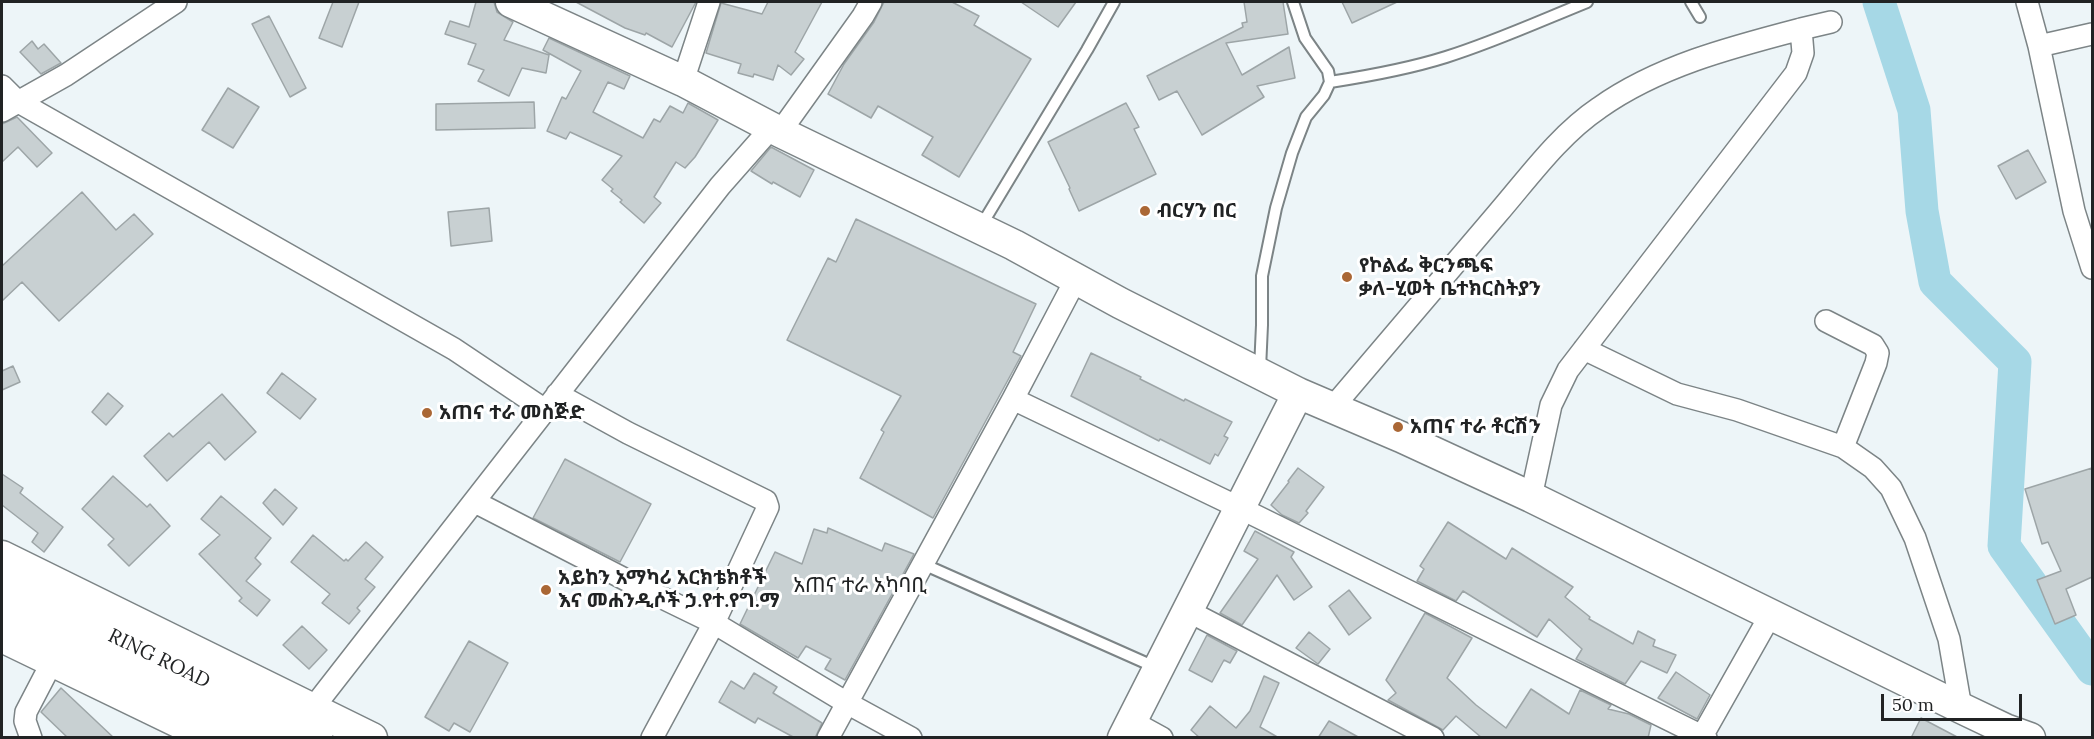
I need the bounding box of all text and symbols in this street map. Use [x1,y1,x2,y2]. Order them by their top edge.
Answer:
place label: ብርሃን በር [1157,199,1236,223]
marker: ብርሃን በር [1138,204,1152,218]
place label: የኮልፌ ቅርንጫፍ ቃለ-ሂወት ቤተክርስትያን [1359,254,1541,301]
marker: የኮልፌ ቅርንጫፍ ቃለ-ሂወት ቤተክርስትያን [1340,270,1354,284]
place label: አጠና ተራ መስጅድ [439,401,585,425]
marker: አጠና ተራ መስጅድ [420,406,434,420]
place label: አጠና ተራ ቶርሽን [1410,415,1541,439]
marker: አጠና ተራ ቶርሽን [1391,420,1405,434]
place label: አይከን አማካሪ አርክቴክቶች እና መሐንዲሶች ኃ.የተ.የግ.ማ [558,566,780,613]
district label: አጠና ተራ አካባቢ [793,573,927,599]
marker: አይከን አማካሪ አርክቴክቶች እና መሐንዲሶች ኃ.የተ.የግ.ማ [539,583,553,597]
street label: RING ROAD [104,624,214,694]
scale bar [1884,682,2025,720]
text: 50 m [1892,693,1934,716]

